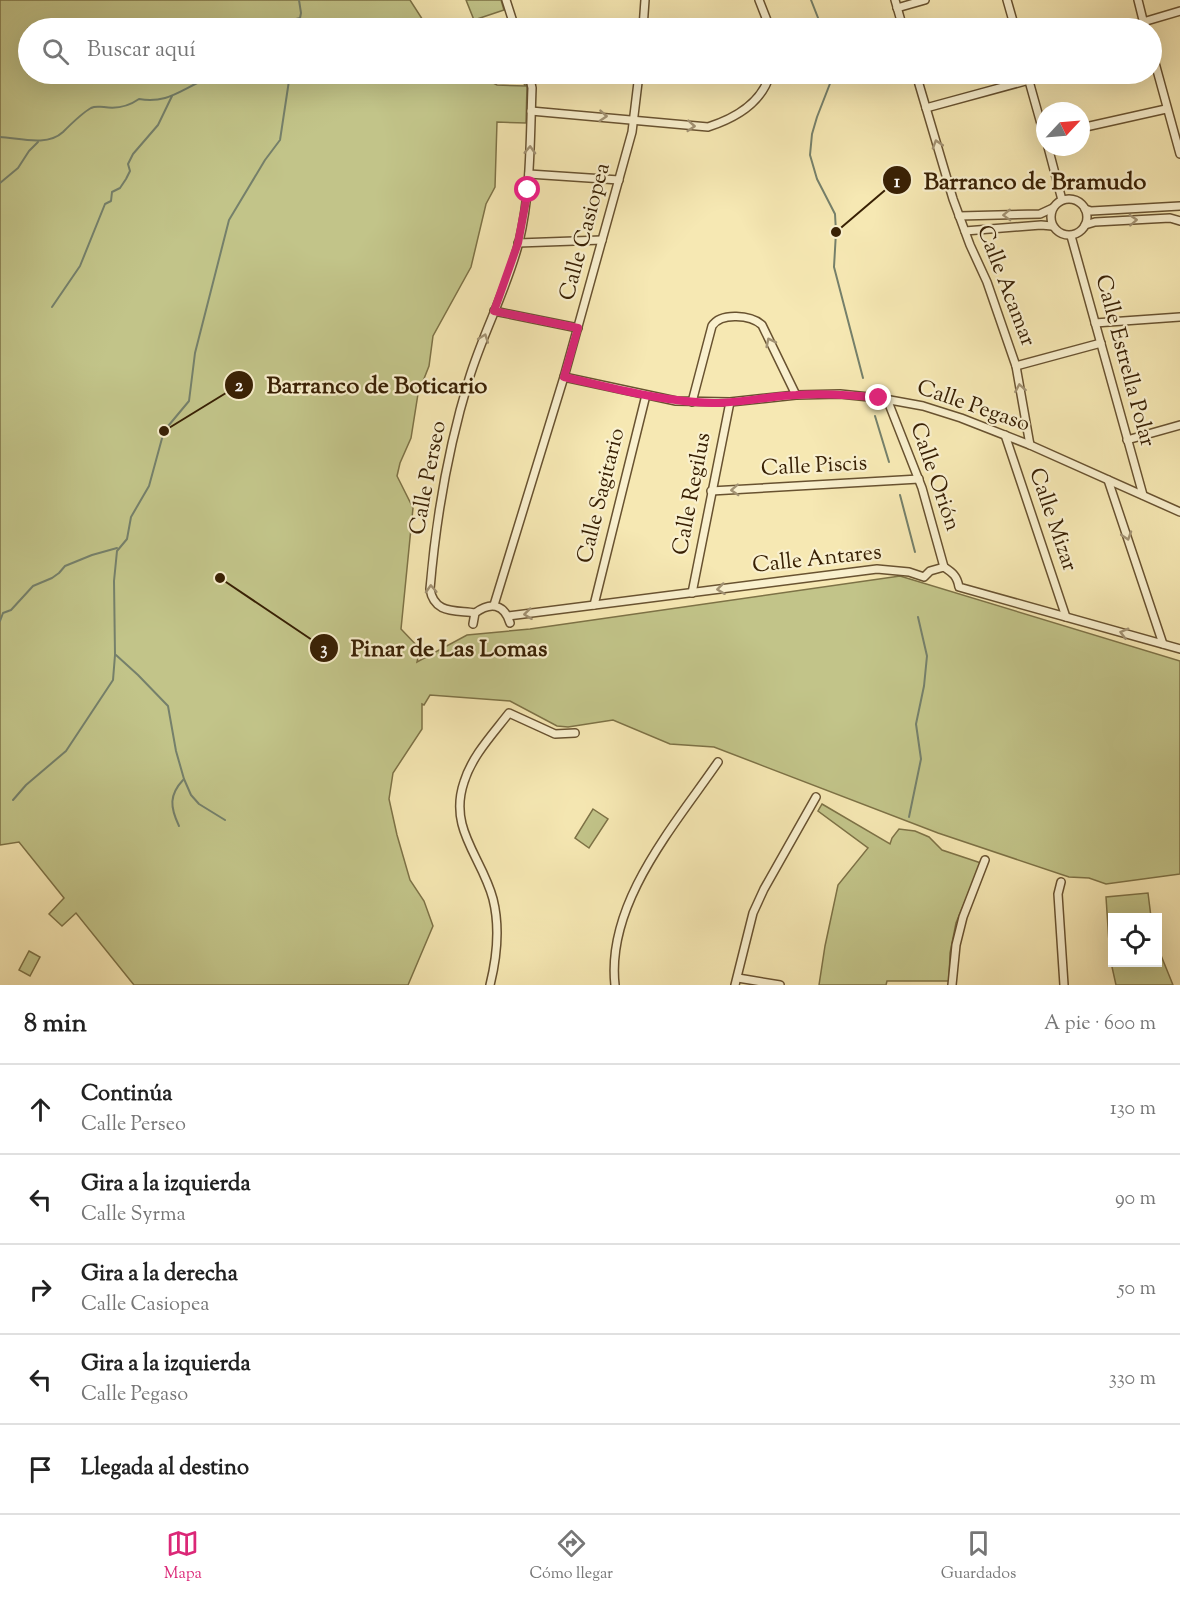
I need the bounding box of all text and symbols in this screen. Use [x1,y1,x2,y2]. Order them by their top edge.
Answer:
search box [18,18,1162,84]
icon: search [39,35,72,68]
text: Buscar aquí [87,35,196,67]
north arrow [1036,102,1090,156]
one-way arrow [599,110,608,123]
one-way arrow [687,119,696,132]
one-way arrow [932,139,944,150]
one-way arrow [523,145,536,154]
callout: Barranco de Bramudo [882,159,1158,201]
street label: Calle Casiopea [552,160,620,304]
text: Barranco de Bramudo [924,166,1146,200]
text: 1 [894,170,901,196]
route start [514,176,540,202]
one-way arrow [1002,208,1011,221]
one-way arrow [1128,214,1137,227]
street label: Calle Acamar [967,221,1043,351]
street label: Calle Estrella Polar [1086,271,1162,451]
one-way arrow [477,333,489,344]
one-way arrow [766,338,777,349]
callout: Barranco de Boticario [224,364,499,406]
text: Barranco de Boticario [267,370,488,404]
street label: Calle Pegaso [912,373,1034,441]
text: 2 [235,374,244,400]
one-way arrow [1014,383,1027,393]
route end [865,384,891,410]
street label: Calle Perseo [402,418,456,538]
street label: Calle Orión [901,418,967,536]
street label: Calle Sagitario [570,425,634,567]
street label: Calle Regilus [665,430,721,558]
street label: Calle Piscis [760,448,868,486]
street label: Calle Mizar [1019,464,1085,576]
one-way arrow [730,483,739,496]
one-way arrow [1120,530,1132,541]
street label: Calle Antares [751,537,883,583]
one-way arrow [717,582,726,594]
one-way arrow [425,584,438,593]
one-way arrow [524,607,533,619]
callout: Pinar de Las Lomas [309,627,560,669]
one-way arrow [1119,628,1130,640]
text: Pinar de Las Lomas [351,633,547,667]
text: 3 [320,637,328,663]
map controls [1108,913,1162,967]
button: locate [1108,913,1162,967]
text: 8 min [24,1006,87,1043]
text: A pie · 600 m [1044,1010,1156,1039]
text: Continúa [81,1079,172,1111]
icon: ahead [24,1093,57,1126]
text: 130 m [1110,1095,1156,1124]
text: Calle Perseo [81,1111,186,1140]
text: Gira a la izquierda [81,1169,251,1201]
icon: left [24,1183,57,1216]
text: 90 m [1115,1185,1156,1214]
text: Calle Syrma [81,1201,186,1230]
text: Gira a la derecha [81,1259,238,1291]
icon: right [24,1273,57,1306]
text: 50 m [1118,1275,1156,1304]
text: Calle Casiopea [81,1291,209,1320]
text: Gira a la izquierda [81,1349,251,1381]
icon: left [24,1363,57,1396]
text: 330 m [1109,1365,1156,1394]
text: Calle Pegaso [81,1381,188,1410]
icon: arrive [24,1453,57,1486]
text: Llegada al destino [81,1453,249,1485]
tab: Mapa [164,1527,202,1586]
tab: Cómo llegar [529,1527,613,1586]
tab: Guardados [941,1527,1016,1586]

